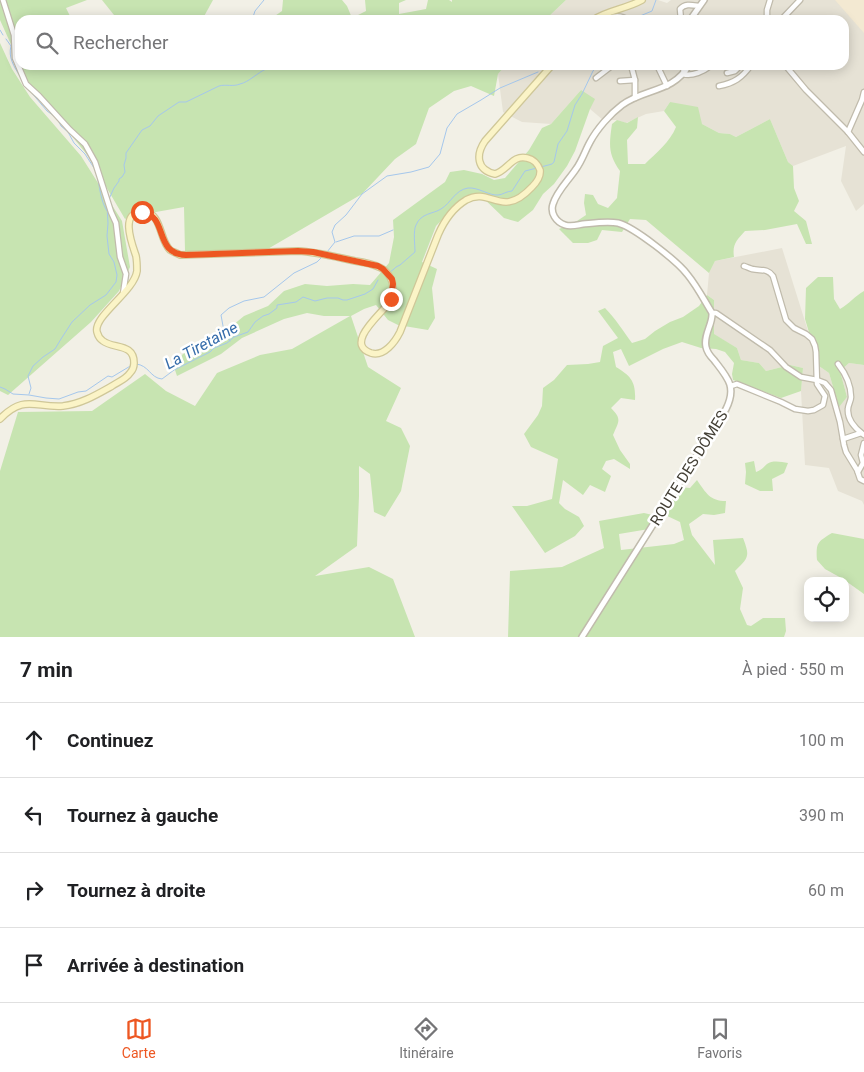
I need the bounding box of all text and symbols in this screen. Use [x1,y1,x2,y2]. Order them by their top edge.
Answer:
search box [15,15,849,70]
icon: search [33,29,61,57]
text: Rechercher [73,31,168,54]
route start [131,201,154,224]
route end [380,288,403,311]
water label: La Tiretaine [161,318,241,373]
street label: ROUTE DES DÔMES [646,407,732,529]
map controls [804,577,849,622]
button: locate [804,577,849,622]
text: 7 min [20,658,73,682]
text: À pied · 550 m [742,660,844,679]
icon: ahead [20,726,48,754]
text: Continuez [67,729,153,752]
text: 100 m [799,731,844,750]
icon: left [20,801,48,829]
text: Tournez à gauche [67,804,218,827]
text: 390 m [799,806,844,825]
icon: right [20,876,48,904]
text: Tournez à droite [67,879,206,902]
text: 60 m [808,881,844,900]
icon: arrive [20,951,48,979]
text: Arrivée à destination [67,954,244,977]
tab: Carte [122,1015,156,1061]
tab: Itinéraire [399,1015,454,1061]
tab: Favoris [697,1015,742,1061]

